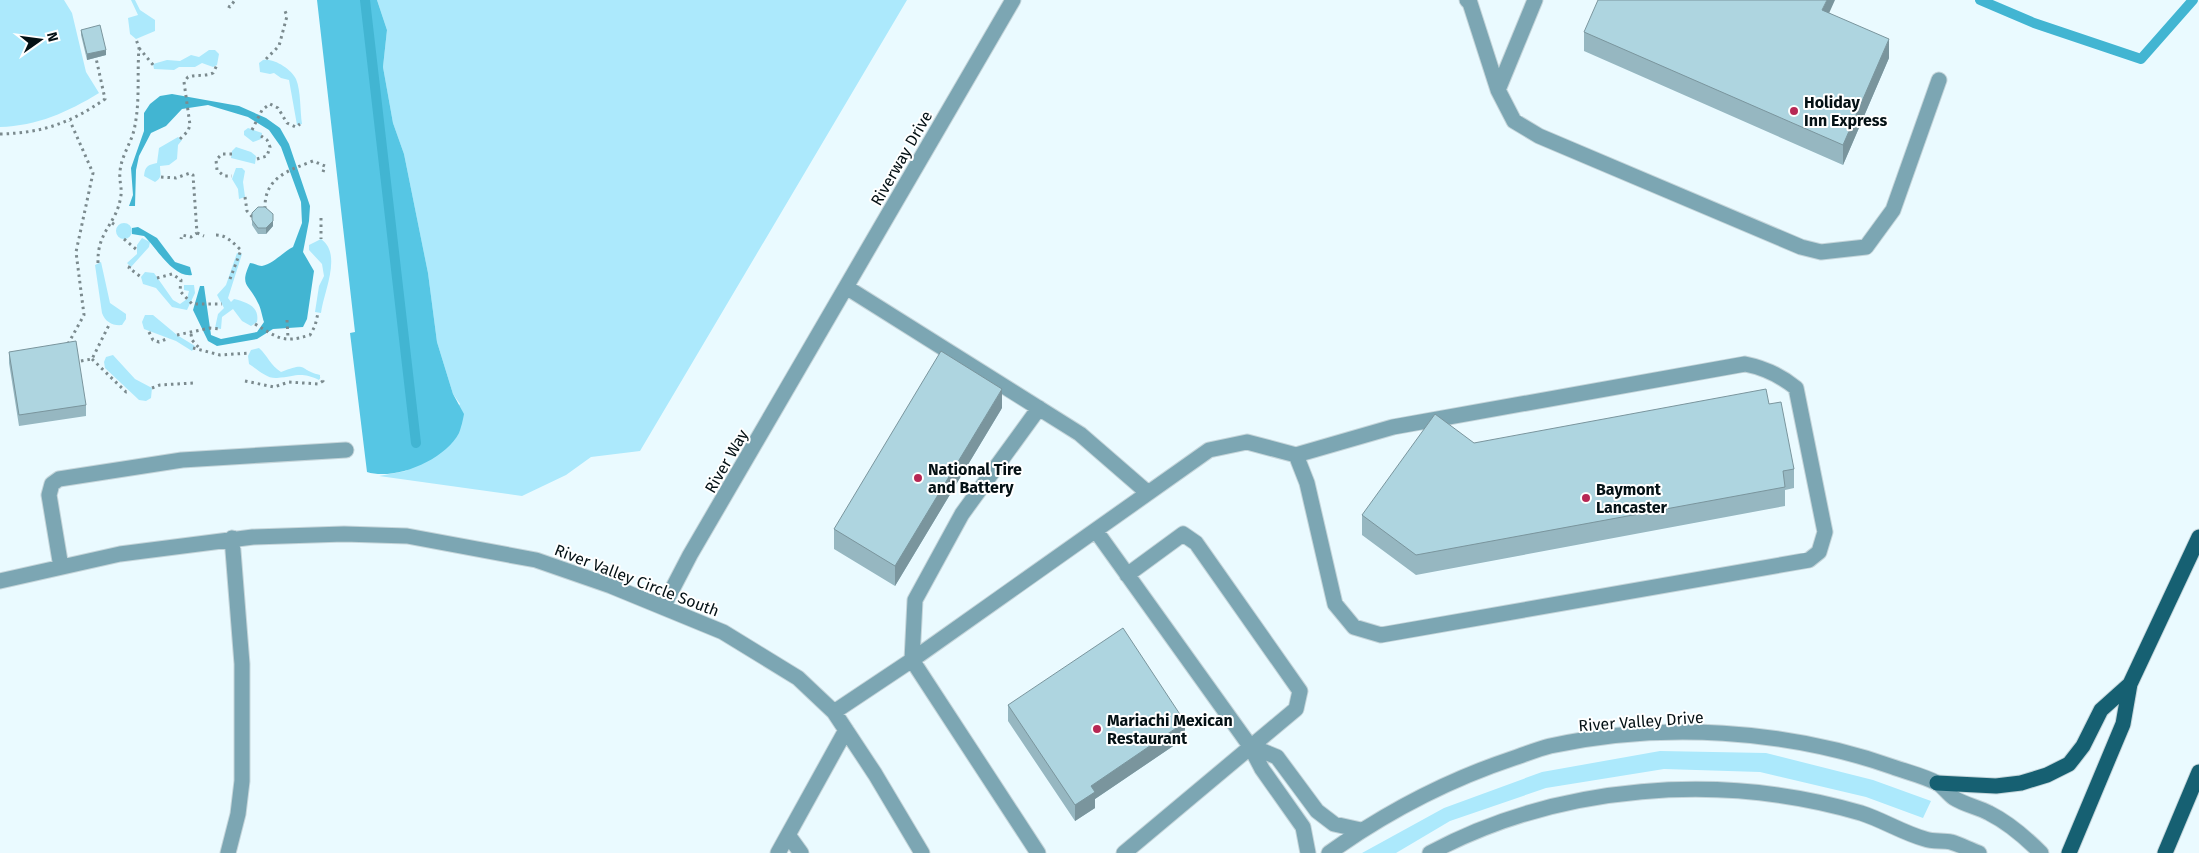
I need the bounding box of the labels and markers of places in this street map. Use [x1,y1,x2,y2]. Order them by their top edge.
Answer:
place label: Holiday Inn Express [1804,93,1887,130]
marker: Holiday Inn Express [1788,105,1800,117]
place label: National Tire and Battery [928,460,1022,497]
marker: National Tire and Battery [912,472,924,484]
place label: Baymont Lancaster [1596,480,1668,517]
marker: Baymont Lancaster [1580,492,1592,504]
place label: Mariachi Mexican Restaurant [1107,711,1233,748]
marker: Mariachi Mexican Restaurant [1091,723,1103,735]

